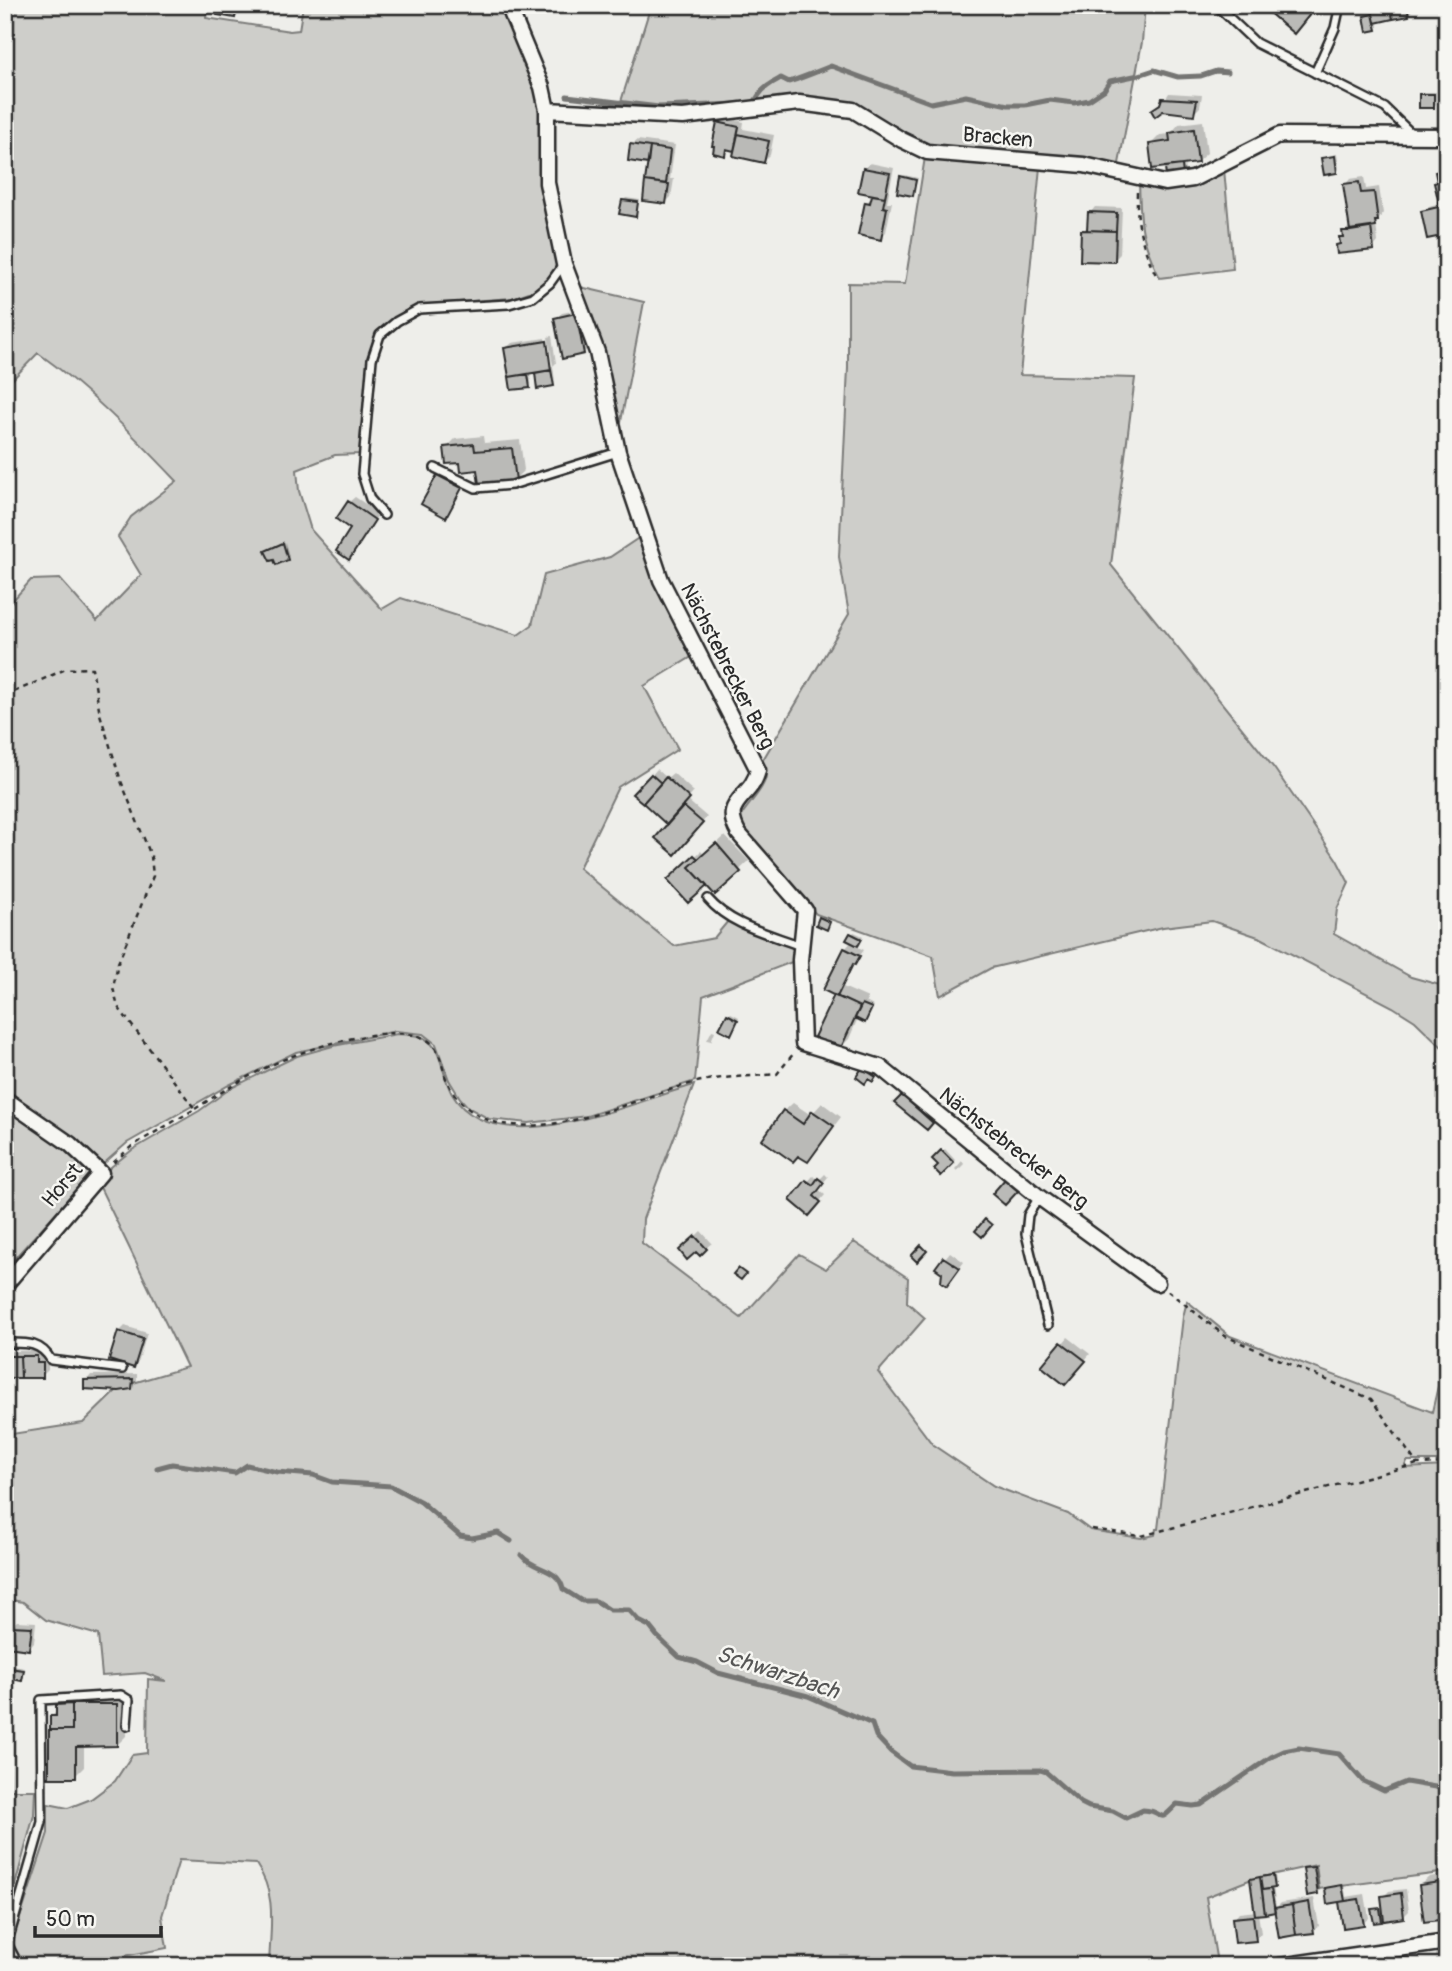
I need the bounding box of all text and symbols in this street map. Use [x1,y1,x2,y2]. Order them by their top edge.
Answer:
street label: Bracken [962,121,1034,154]
street label: Nächstebrecker Berg [674,579,781,754]
street label: Nächstebrecker Berg [933,1081,1094,1215]
street label: Horst [36,1157,89,1213]
water label: Schwarzbach [713,1639,844,1706]
scale bar [35,1894,161,1938]
text: 50 m [46,1906,95,1933]

